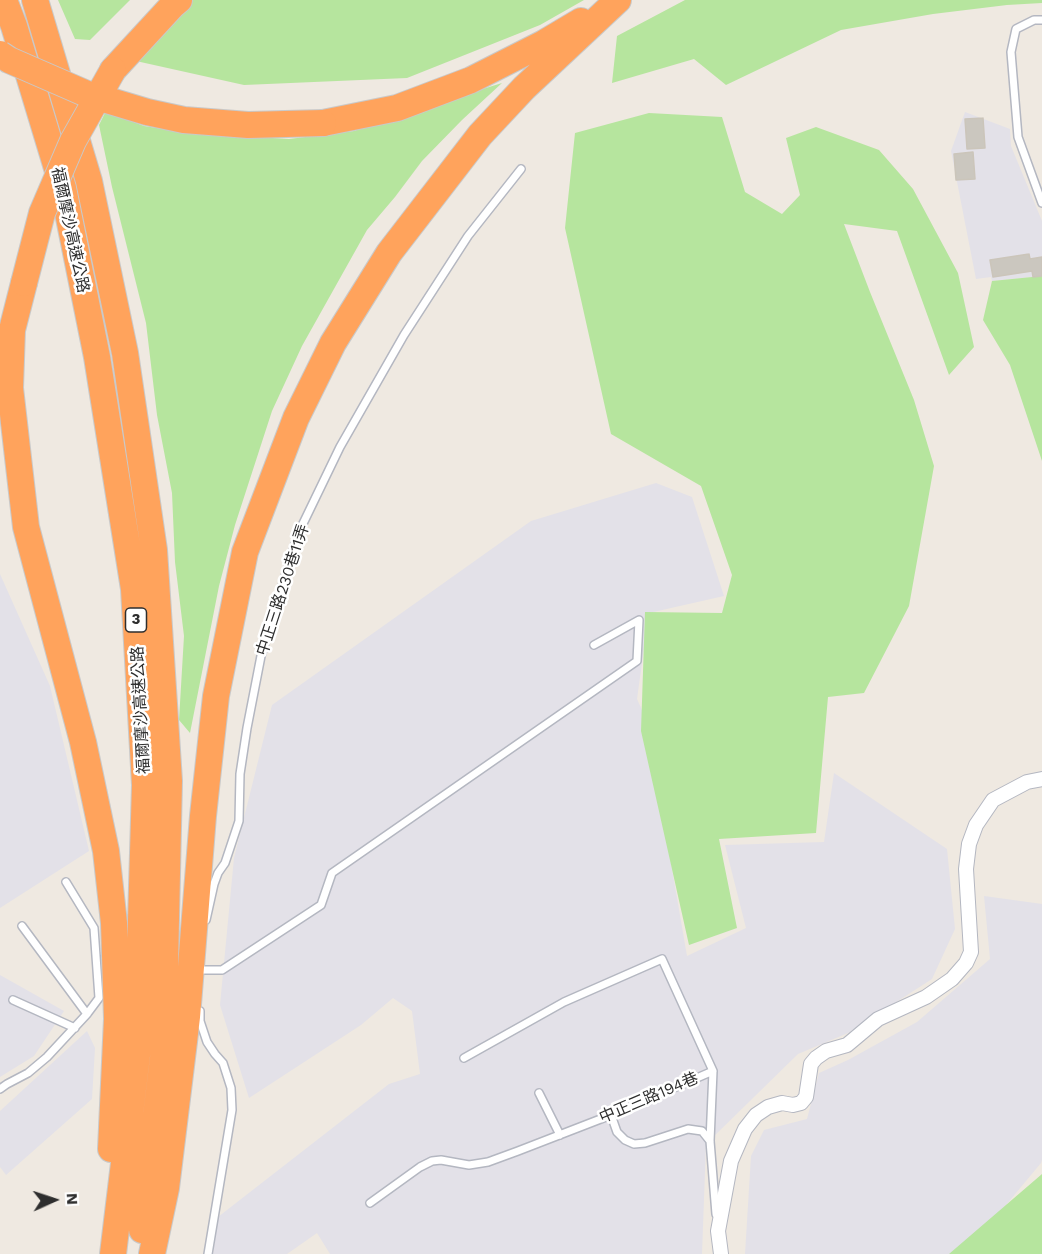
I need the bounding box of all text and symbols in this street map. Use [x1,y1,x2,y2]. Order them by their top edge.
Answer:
street label: 福爾摩沙高速公路 [47,165,93,295]
street label: 中正三路230巷11弄 [253,522,313,658]
road number: 3 [126,608,146,632]
street label: 福爾摩沙高速公路 [128,646,154,774]
street label: 中正三路194巷 [597,1068,701,1128]
north arrow [24,1170,84,1230]
text: N [63,1193,82,1205]

